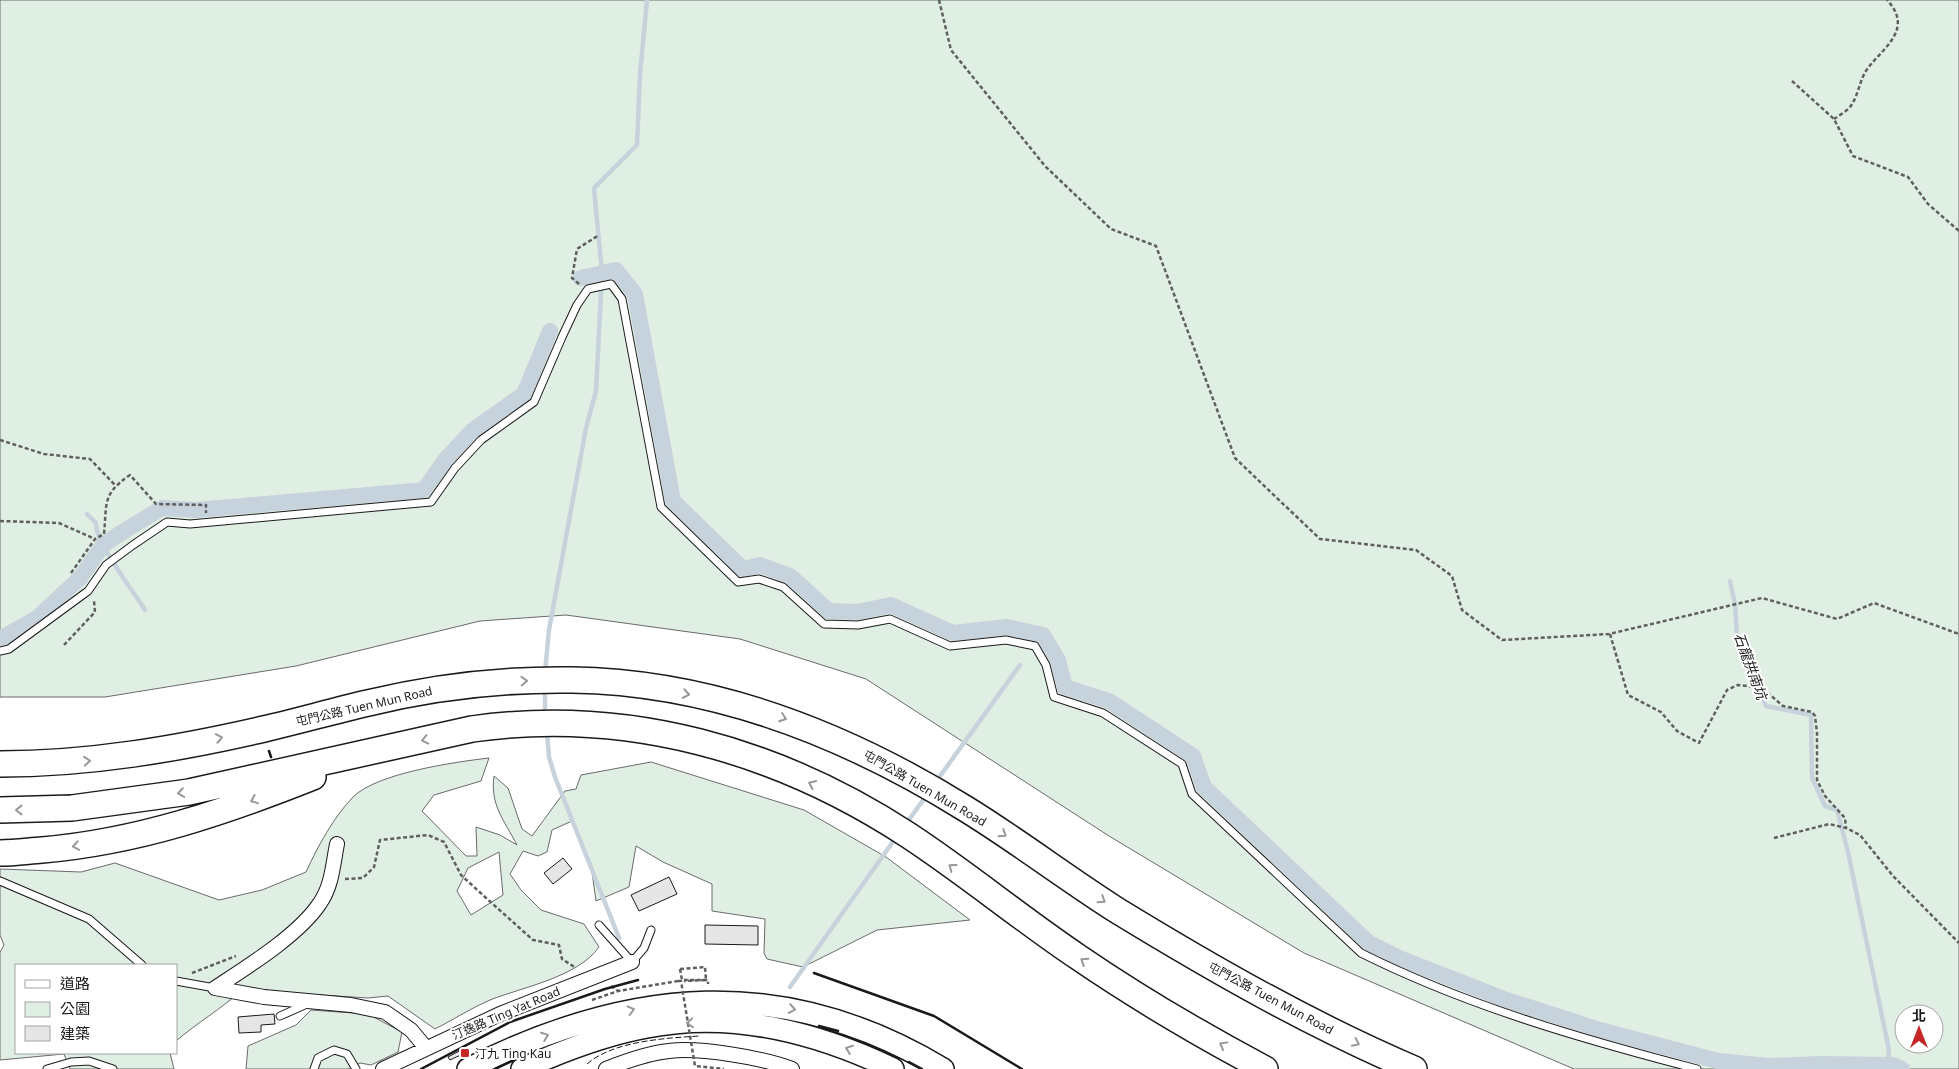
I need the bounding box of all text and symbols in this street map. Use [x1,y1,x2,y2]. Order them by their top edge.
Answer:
water label: 石龍拱南坑 [1730,630,1773,704]
one-way arrow [520,676,528,687]
street label: 屯門公路 Tuen Mun Road [294,682,434,730]
one-way arrow [681,688,690,698]
one-way arrow [778,712,786,722]
one-way arrow [215,734,223,744]
one-way arrow [420,734,429,745]
street label: 屯門公路 Tuen Mun Road [860,746,990,830]
one-way arrow [83,755,91,766]
one-way arrow [808,779,817,790]
one-way arrow [176,787,184,798]
one-way arrow [251,794,259,804]
one-way arrow [15,805,23,815]
one-way arrow [998,828,1007,837]
one-way arrow [71,841,80,851]
one-way arrow [948,864,957,873]
one-way arrow [1097,894,1106,904]
one-way arrow [1080,958,1089,967]
street label: 屯門公路 Tuen Mun Road [1205,958,1337,1038]
legend [15,964,178,1054]
text: 道路 [60,973,90,993]
street label: 汀逸路 Ting Yat Road [449,983,563,1043]
text: 公園 [60,998,90,1018]
one-way arrow [788,1004,797,1014]
north arrow [1894,1004,1944,1054]
one-way arrow [627,1005,635,1016]
text: 北 [1912,1006,1926,1025]
one-way arrow [685,1017,693,1028]
text: 建築 [60,1023,90,1043]
one-way arrow [540,1032,549,1042]
one-way arrow [1351,1037,1360,1047]
one-way arrow [1219,1042,1228,1052]
place label: 汀九 Ting Kau [475,1045,551,1062]
one-way arrow [845,1045,853,1055]
marker: 汀九 Ting Kau [459,1047,471,1059]

